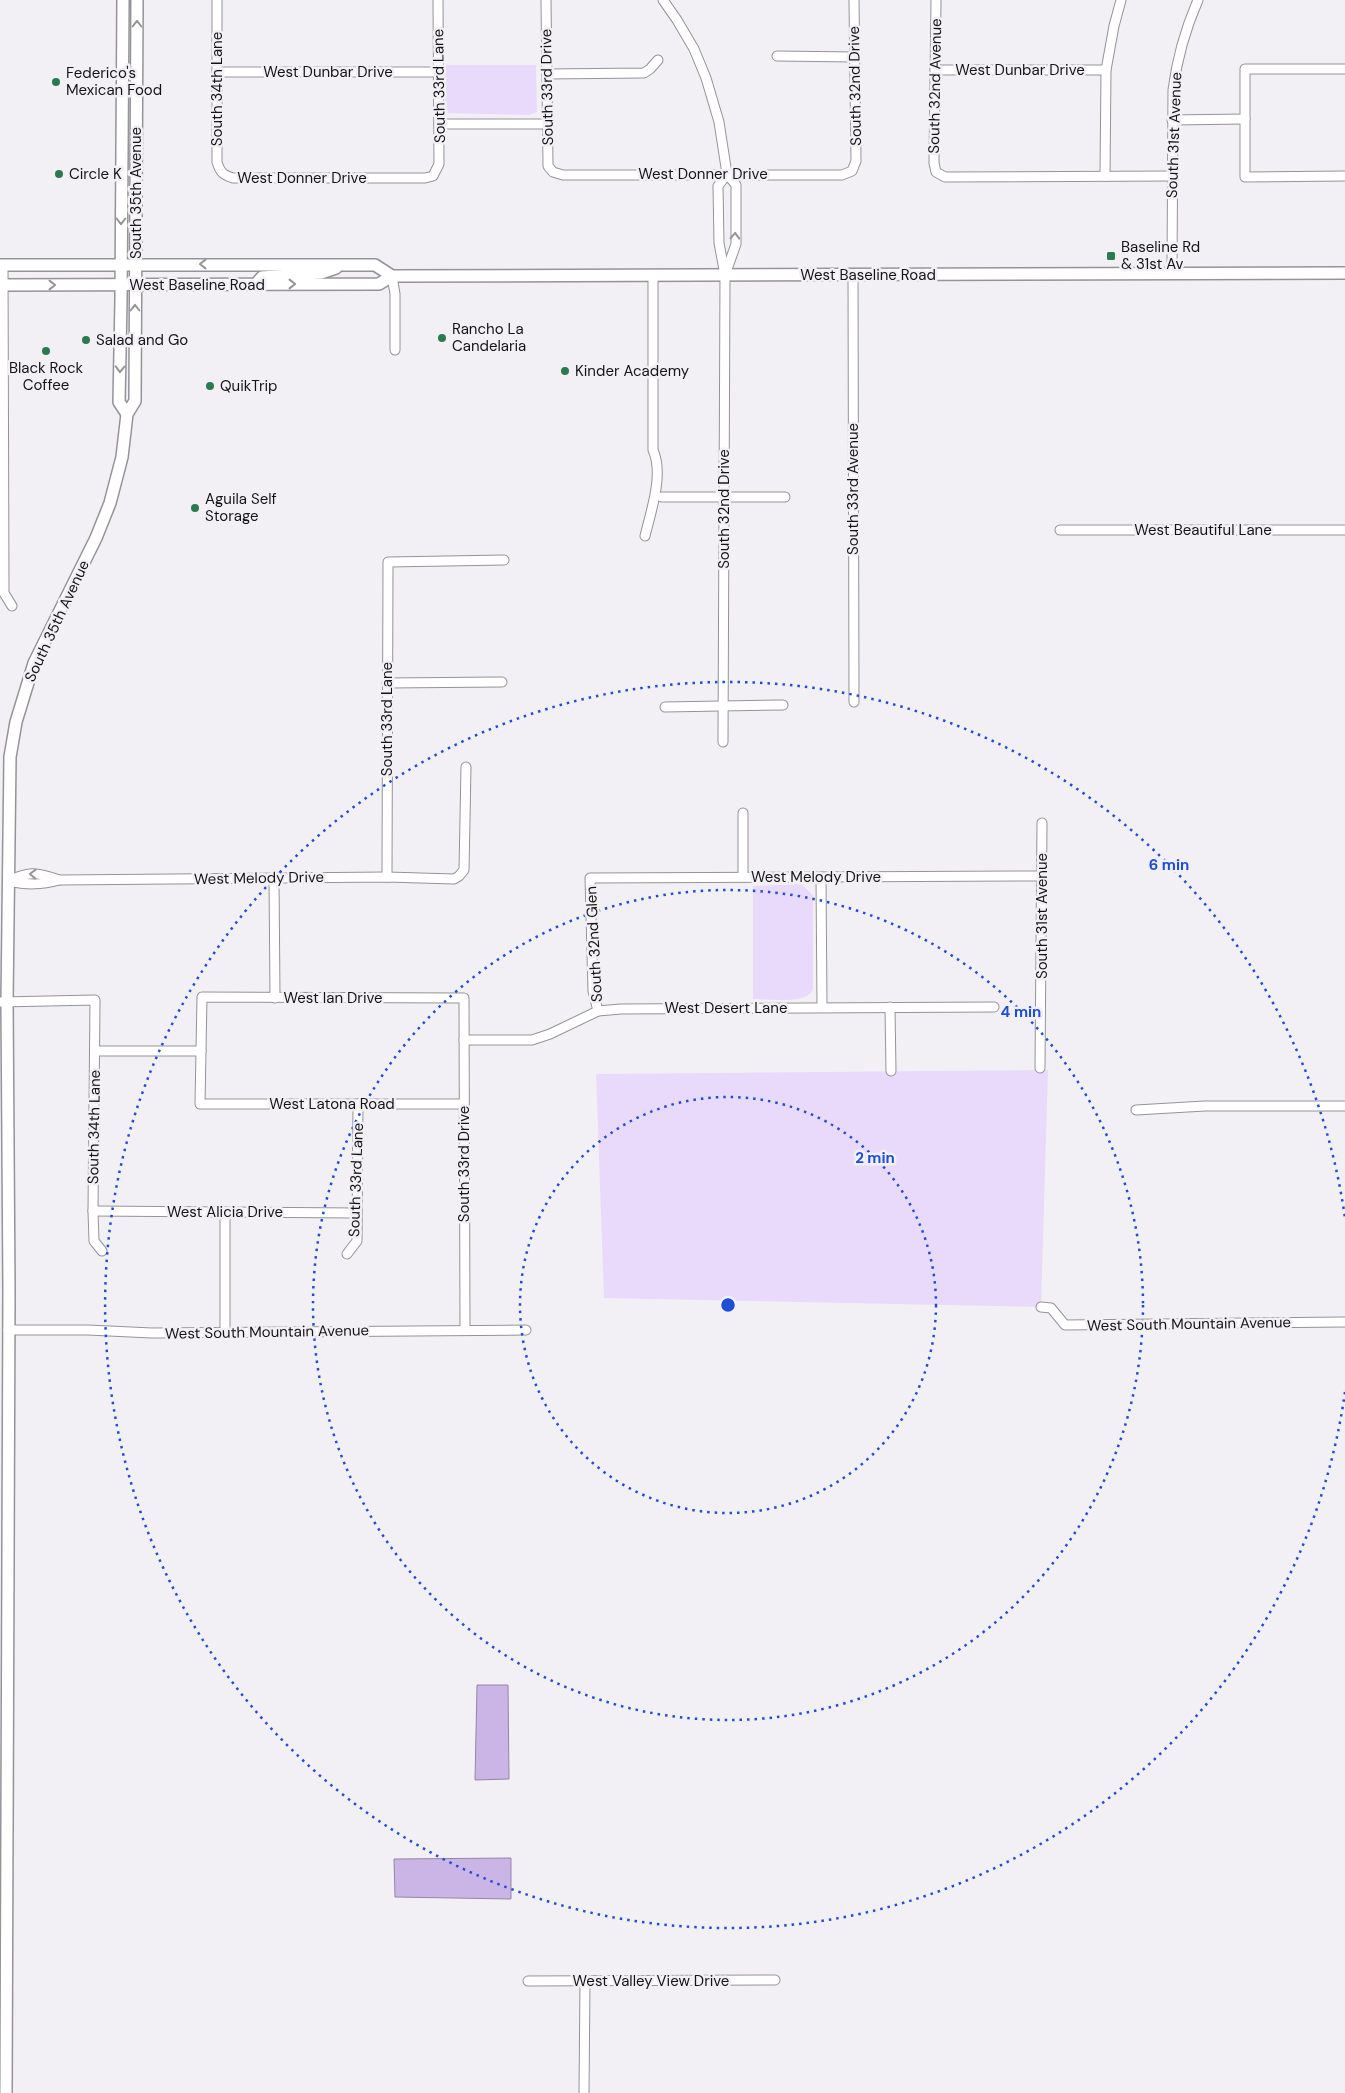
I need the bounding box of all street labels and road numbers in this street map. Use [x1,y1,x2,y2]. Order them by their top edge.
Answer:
street label: South 32nd Avenue [924,18,946,154]
street label: South 32nd Drive [844,26,866,146]
street label: South 33rd Lane [428,29,450,143]
street label: South 33rd Drive [536,29,558,145]
street label: South 34th Lane [207,32,227,146]
street label: West Dunbar Drive [955,60,1085,80]
street label: West Dunbar Drive [263,62,393,82]
street label: South 31st Avenue [1162,72,1186,198]
street label: South 35th Avenue [126,127,146,259]
street label: West Donner Drive [638,164,768,184]
street label: West Donner Drive [237,168,367,188]
street label: West Baseline Road [800,265,936,285]
street label: West Baseline Road [129,275,265,295]
street label: South 33rd Avenue [843,423,863,555]
street label: South 32nd Drive [714,449,734,569]
street label: West Beautiful Lane [1134,520,1272,540]
street label: South 35th Avenue [20,557,94,685]
street label: South 33rd Lane [377,662,397,776]
street label: South 31st Avenue [1032,853,1052,979]
street label: West Melody Drive [194,867,324,889]
street label: West Melody Drive [751,867,881,887]
street label: South 32nd Glen [581,886,607,1002]
street label: West Ian Drive [283,988,383,1008]
street label: West Desert Lane [665,998,787,1018]
street label: South 34th Lane [83,1070,105,1184]
street label: West Latona Road [269,1094,395,1114]
street label: South 33rd Drive [454,1106,474,1222]
street label: South 33rd Lane [344,1123,368,1237]
street label: West Alicia Drive [167,1202,283,1222]
street label: West South Mountain Avenue [1087,1312,1291,1336]
street label: West South Mountain Avenue [165,1320,369,1344]
street label: West Valley View Drive [573,1971,729,1991]

